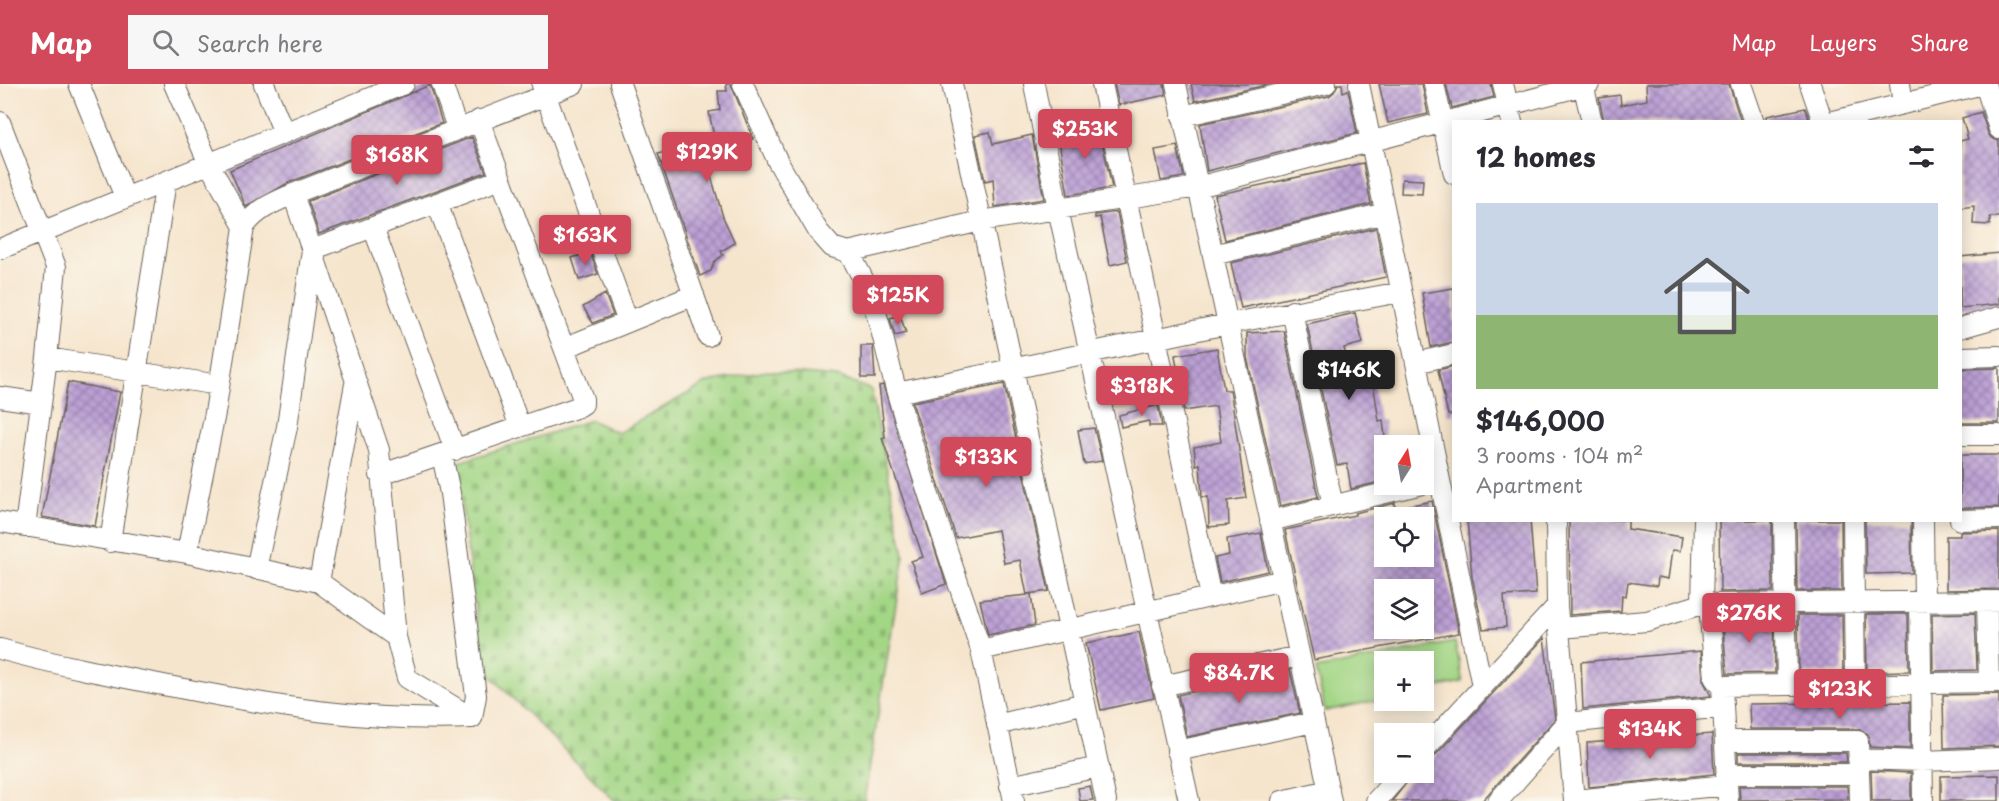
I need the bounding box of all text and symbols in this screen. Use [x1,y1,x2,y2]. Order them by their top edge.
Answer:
search box [128,15,548,69]
text: Map [30,21,92,64]
icon: search [149,26,182,59]
text: Search here [197,26,323,59]
text: Map [1732,26,1776,58]
text: Layers [1809,26,1877,58]
text: Share [1910,26,1969,58]
pin: $253K [1043,109,1127,160]
text: $253K [1052,113,1118,143]
pin: $129K [665,132,749,183]
pin: $168K [355,135,439,186]
text: $129K [676,136,738,166]
text: 12 homes [1476,137,1596,176]
text: $168K [365,139,429,169]
icon: filters [1905,140,1938,173]
pin: $163K [543,215,627,266]
text: $163K [553,219,617,249]
icon: home [1653,242,1761,350]
pin: $125K [856,275,940,326]
text: $125K [867,279,929,309]
pin: $146K [1307,350,1391,401]
text: $146K [1317,354,1381,384]
pin: $318K [1100,366,1184,417]
text: $318K [1110,370,1174,400]
text: $146,000 [1476,401,1605,440]
north arrow [1374,435,1434,495]
map controls [1374,435,1434,783]
pin: $133K [944,437,1028,488]
text: 3 rooms · 104 m² [1476,440,1643,470]
text: $133K [954,441,1018,471]
text: Apartment [1476,470,1583,500]
button: locate [1374,507,1434,567]
button: layers [1374,579,1434,639]
pin: $276K [1707,593,1791,644]
text: $276K [1716,597,1782,627]
button: + [1374,651,1434,711]
pin: $84.7K [1190,653,1288,704]
text: $84.7K [1204,657,1274,687]
pin: $123K [1798,669,1882,720]
text: $123K [1808,673,1872,703]
pin: $134K [1608,709,1692,760]
text: $134K [1618,713,1682,743]
button: − [1374,723,1434,783]

